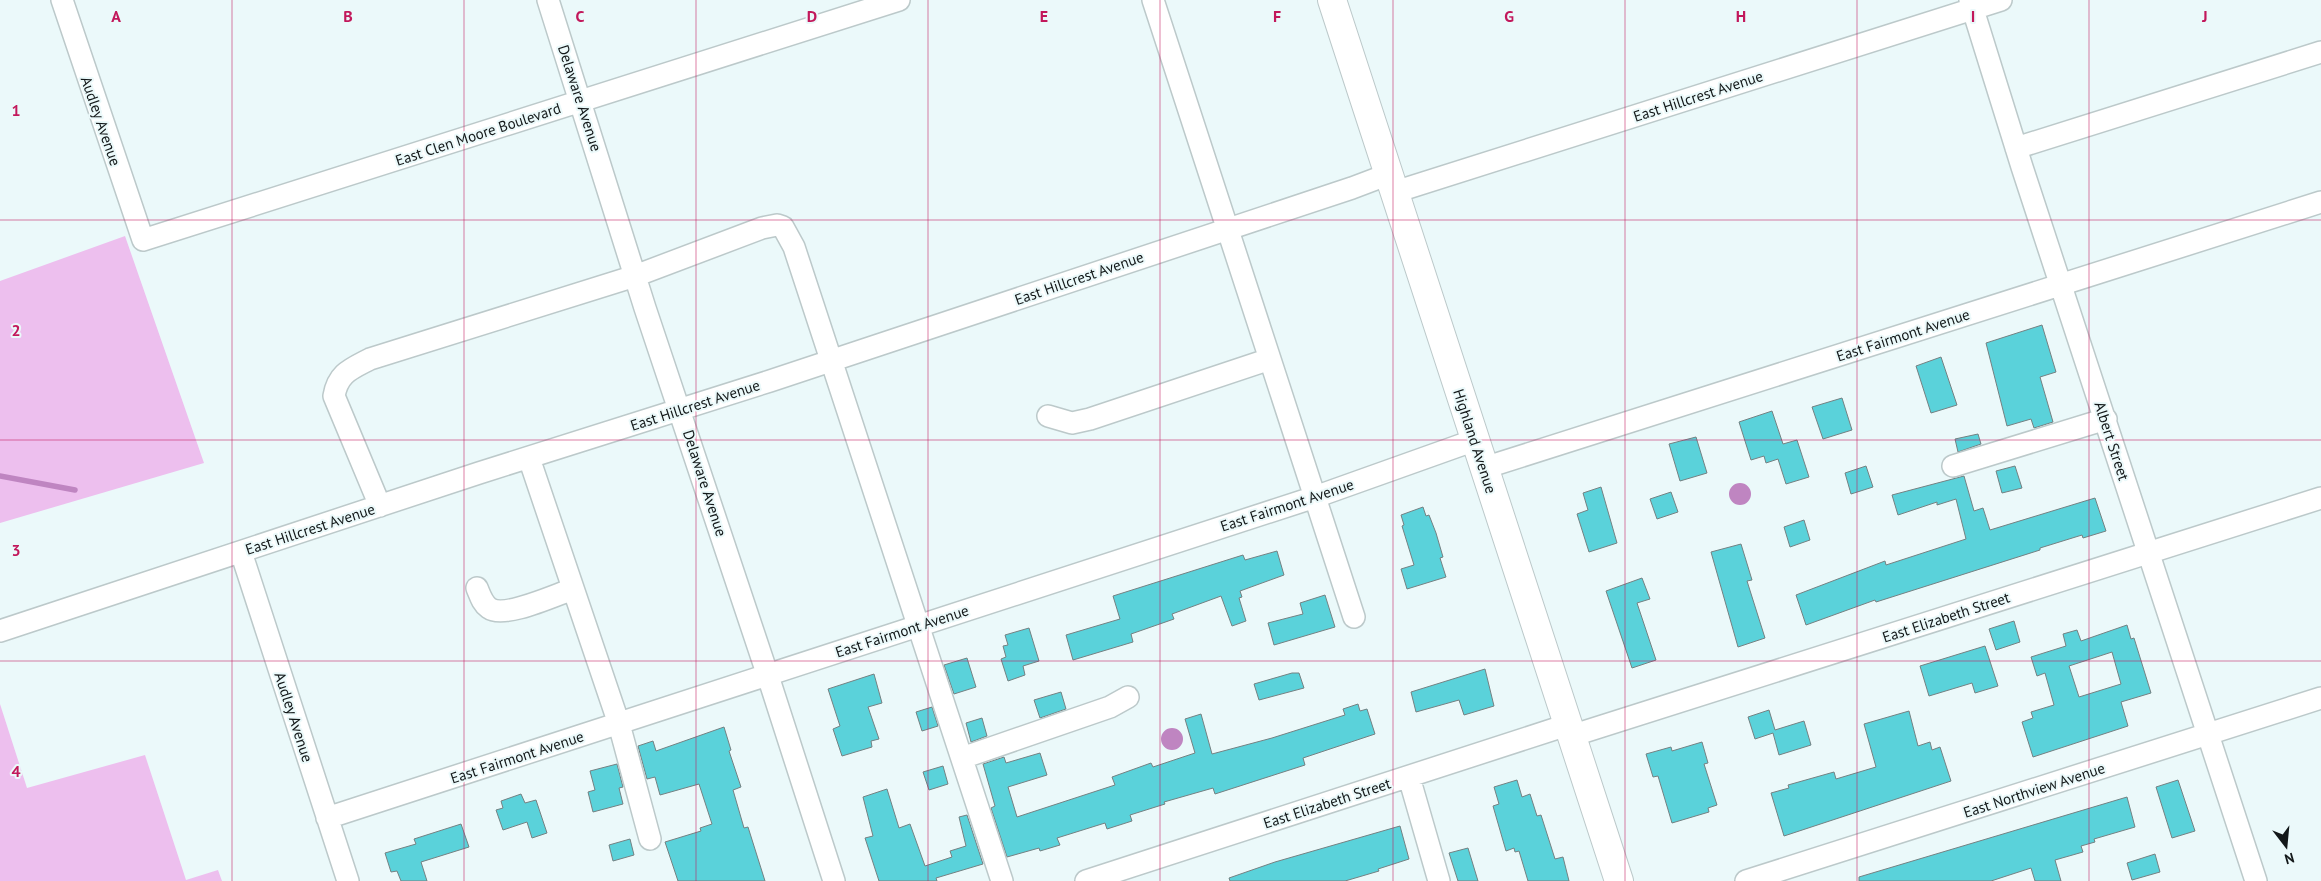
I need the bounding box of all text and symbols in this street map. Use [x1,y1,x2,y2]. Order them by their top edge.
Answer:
text: A [111,6,121,26]
text: B [343,6,353,26]
text: C [576,6,585,26]
text: D [807,6,817,26]
text: E [1040,6,1048,26]
text: F [1273,6,1281,26]
text: G [1504,6,1514,26]
text: H [1736,6,1746,26]
text: I [1971,6,1975,26]
text: J [2201,6,2208,26]
street label: Delaware Avenue [554,42,606,154]
street label: East Hillcrest Avenue [1631,66,1765,126]
street label: Audley Avenue [77,74,125,168]
street label: East Clen Moore Boulevard [393,98,563,170]
text: 1 [11,100,21,120]
street label: East Hillcrest Avenue [1012,247,1146,309]
street label: East Fairmont Avenue [1834,304,1972,366]
text: 2 [11,320,21,340]
street label: East Hillcrest Avenue [628,375,762,435]
street label: Highland Avenue [1449,386,1501,496]
street label: Albert Street [2090,399,2134,483]
street label: Delaware Avenue [679,427,731,539]
street label: East Fairmont Avenue [1218,474,1356,536]
street label: East Hillcrest Avenue [243,499,377,559]
text: 3 [11,540,21,560]
street label: East Elizabeth Street [1880,587,2012,647]
street label: East Fairmont Avenue [833,600,971,662]
street label: Audley Avenue [271,670,317,764]
street label: East Fairmont Avenue [448,726,586,788]
street label: East Northview Avenue [1961,758,2107,822]
text: 4 [11,761,21,781]
street label: East Elizabeth Street [1261,773,1393,833]
north arrow [2261,821,2311,871]
text: N [2283,849,2296,868]

